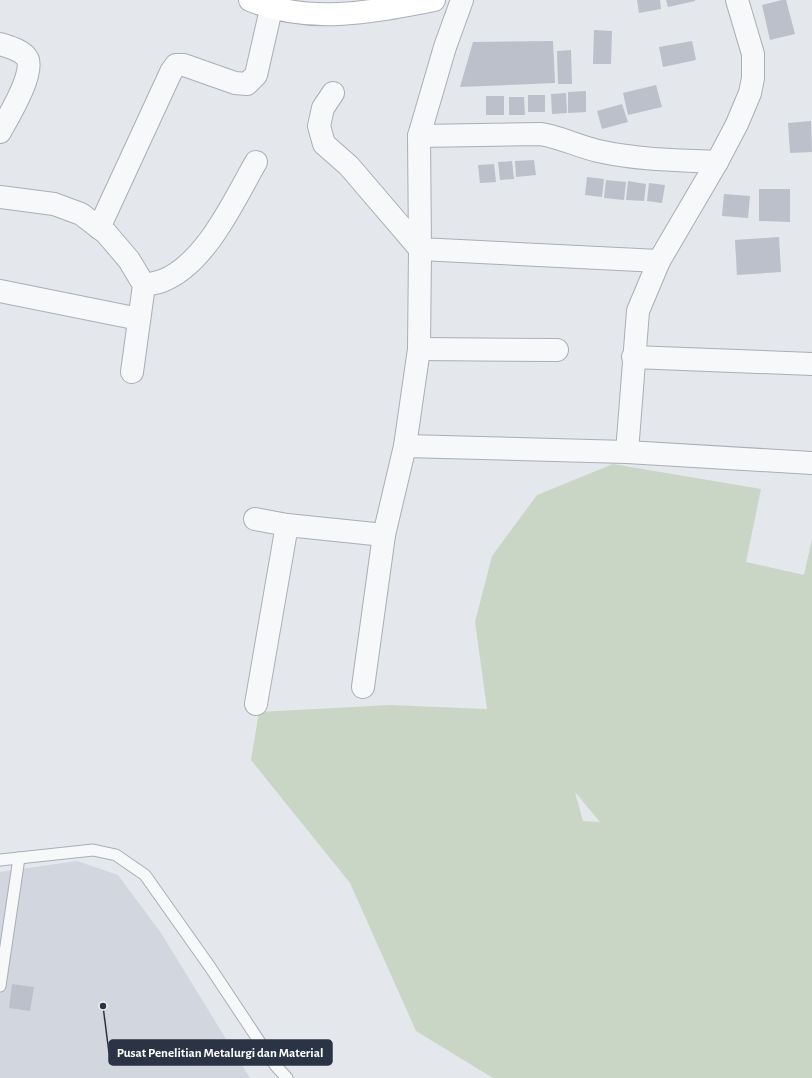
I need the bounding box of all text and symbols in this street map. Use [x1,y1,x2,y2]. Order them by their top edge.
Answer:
callout: Pusat Penelitian Metalurgi dan Material [109,1040,332,1065]
text: Pusat Penelitian Metalurgi dan Material [117,1047,323,1060]

